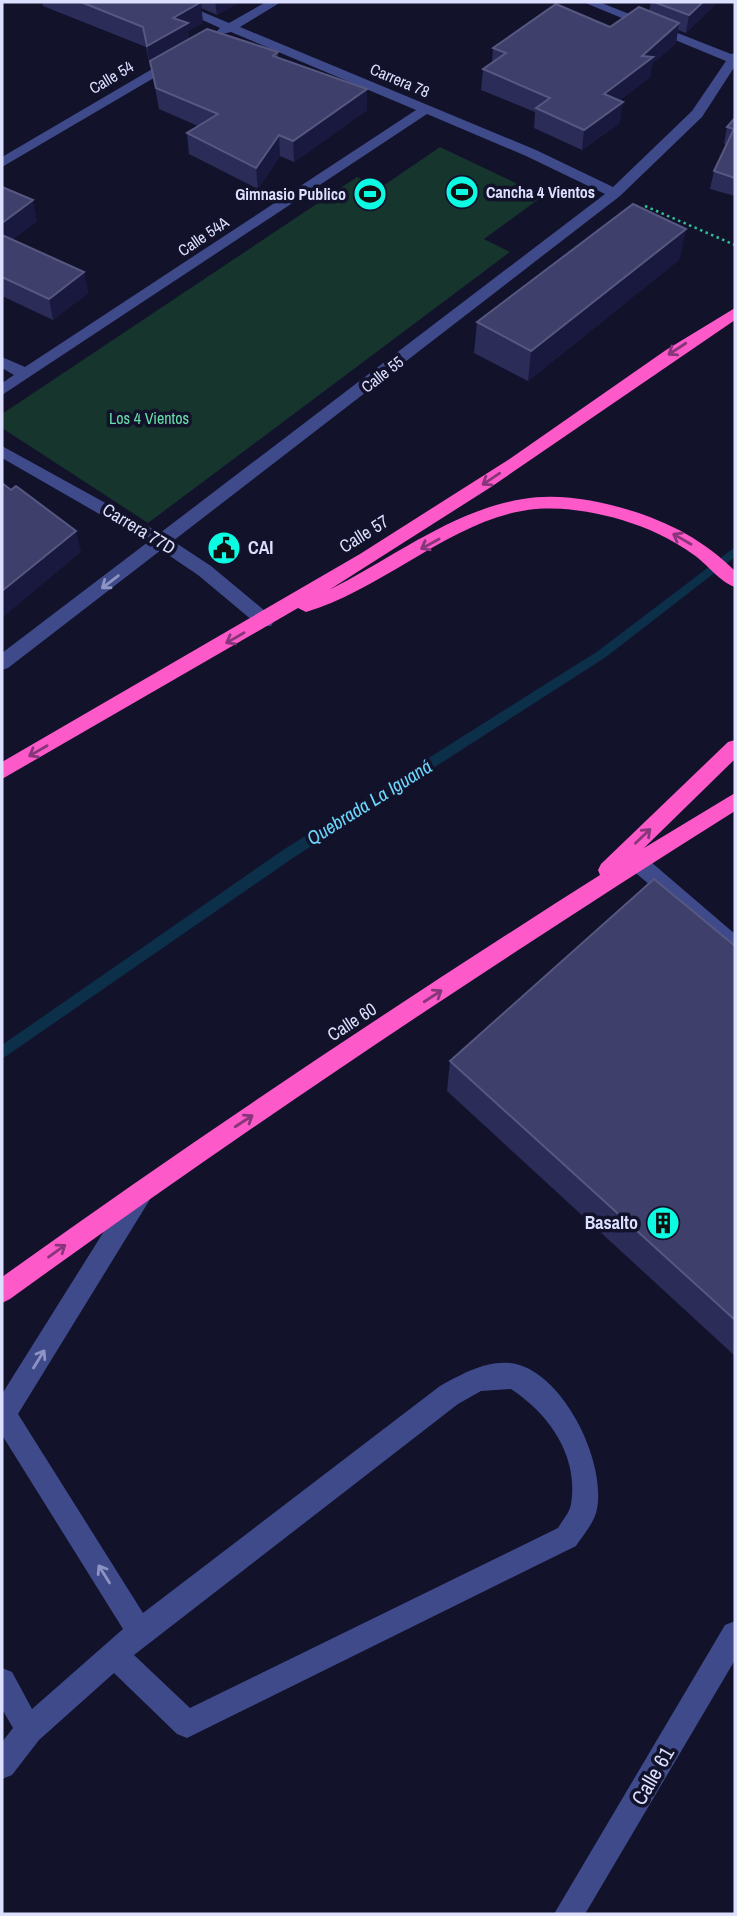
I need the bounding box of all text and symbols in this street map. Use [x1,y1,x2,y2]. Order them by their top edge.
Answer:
street label: Calle 54 [85,55,137,99]
street label: Carrera 78 [367,58,433,102]
sports icon: Cancha 4 Vientos [443,173,481,211]
sports icon: Gimnasio Publico [351,175,389,213]
place label: Cancha 4 Vientos [486,181,595,203]
place label: Gimnasio Publico [235,183,346,205]
street label: Calle 54A [173,211,233,261]
one-way arrow [668,342,688,356]
street label: Calle 55 [356,351,408,397]
park label: Los 4 Vientos [109,407,189,429]
one-way arrow [482,472,501,486]
street label: Carrera 77D [98,497,180,560]
street label: Calle 57 [334,509,393,559]
public building icon: CAI [205,529,243,567]
one-way arrow [673,532,693,546]
place label: CAI [248,535,273,560]
one-way arrow [420,537,440,551]
one-way arrow [101,575,119,590]
one-way arrow [226,631,246,645]
one-way arrow [28,744,48,758]
water label: Quebrada La Iguaná [301,753,437,851]
one-way arrow [634,828,651,845]
one-way arrow [423,988,443,1002]
street label: Calle 60 [322,996,381,1047]
one-way arrow [233,1114,253,1128]
building icon: Basalto [644,1204,682,1242]
place label: Basalto [585,1210,638,1235]
one-way arrow [47,1244,66,1258]
one-way arrow [32,1350,46,1370]
one-way arrow [96,1565,111,1584]
street label: Calle 61 [624,1741,681,1810]

